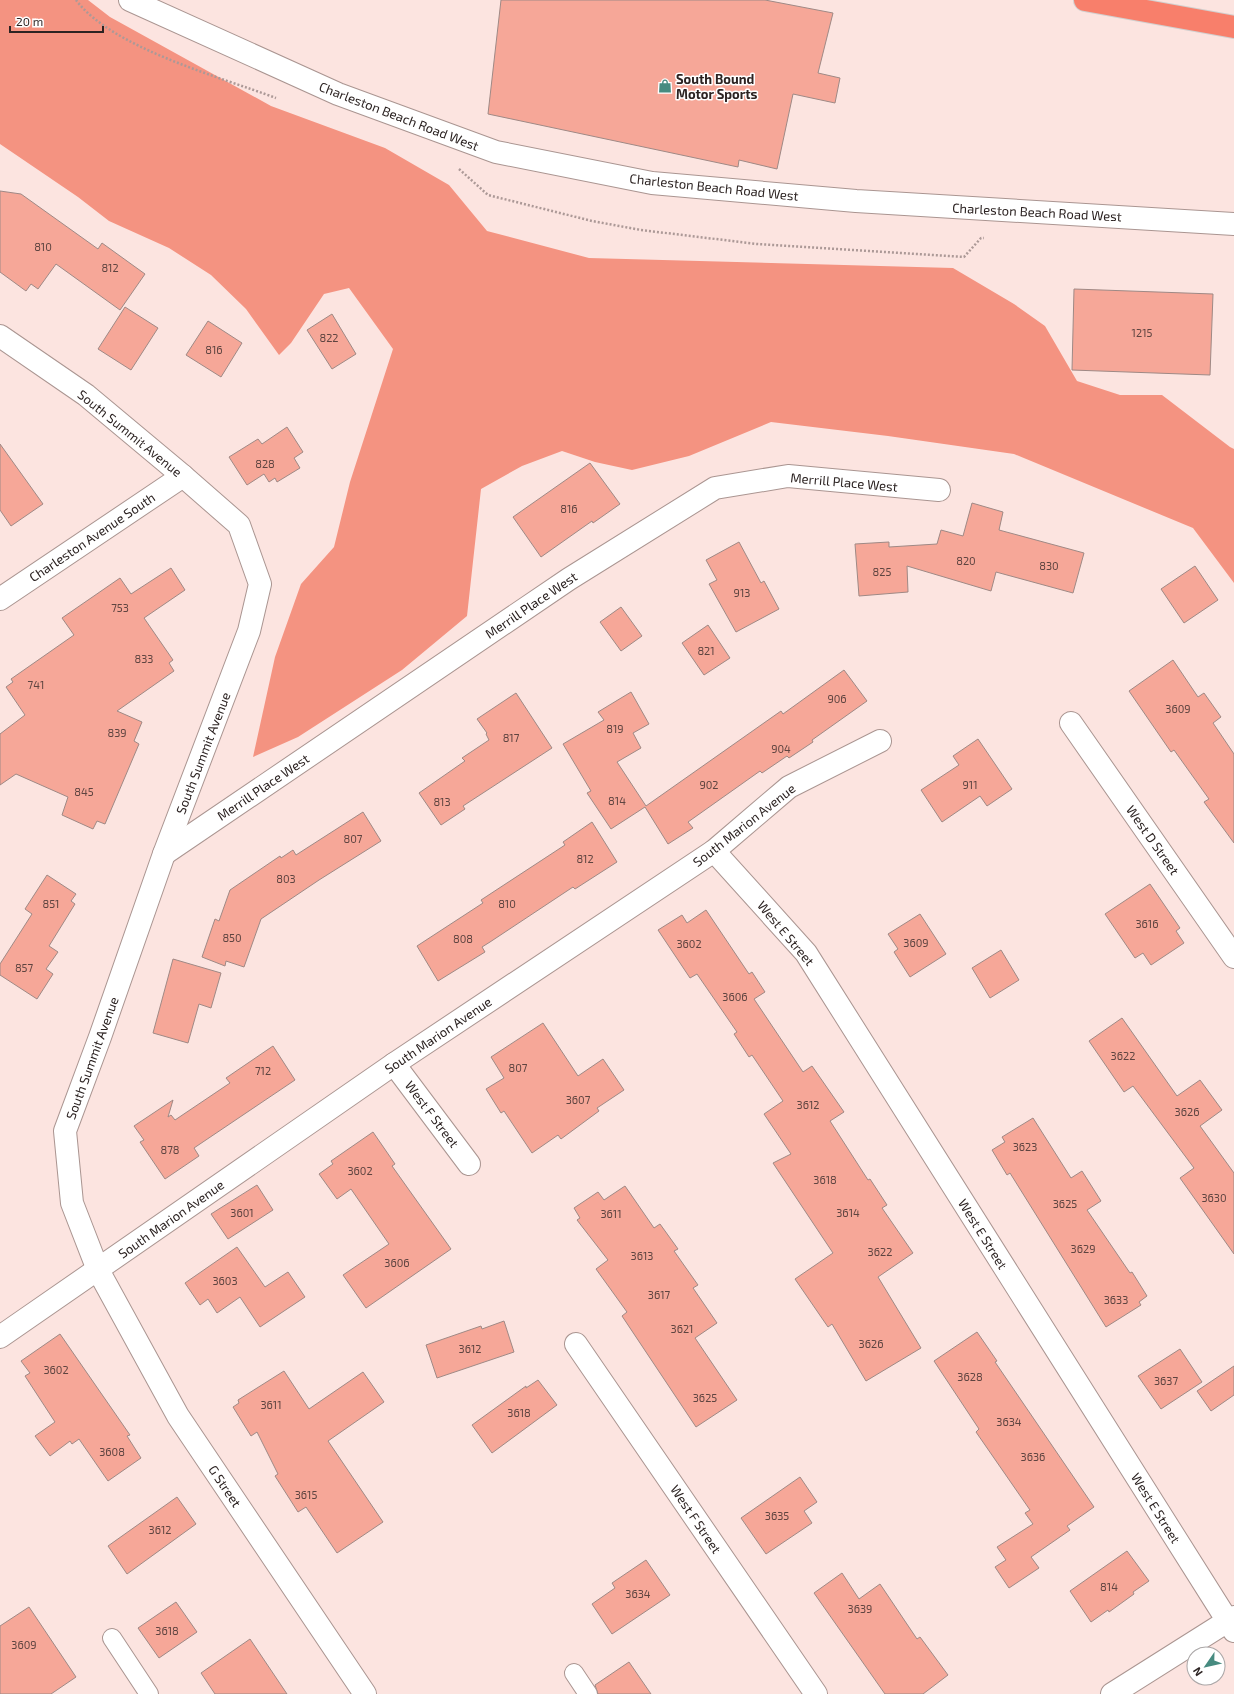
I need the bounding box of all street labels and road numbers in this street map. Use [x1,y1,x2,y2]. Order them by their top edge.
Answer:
street label: Charleston Beach Road West [317,78,481,154]
street label: Charleston Beach Road West [629,170,799,204]
street label: Charleston Beach Road West [952,200,1122,224]
street label: South Summit Avenue [75,386,185,480]
street label: Merrill Place West [790,469,898,495]
street label: Charleston Avenue South [26,489,158,585]
street label: Merrill Place West [482,568,580,642]
street label: South Summit Avenue [172,690,234,816]
street label: Merrill Place West [214,750,312,824]
street label: South Marion Avenue [690,780,798,870]
street label: West D Street [1123,802,1183,878]
street label: West E Street [754,897,818,969]
street label: South Marion Avenue [381,993,495,1077]
street label: South Summit Avenue [62,995,122,1121]
street label: West F Street [402,1078,462,1151]
street label: South Marion Avenue [115,1176,227,1262]
street label: West E Street [955,1196,1011,1272]
street label: G Street [205,1462,245,1510]
street label: West E Street [1128,1470,1184,1546]
street label: West F Street [667,1482,725,1556]

